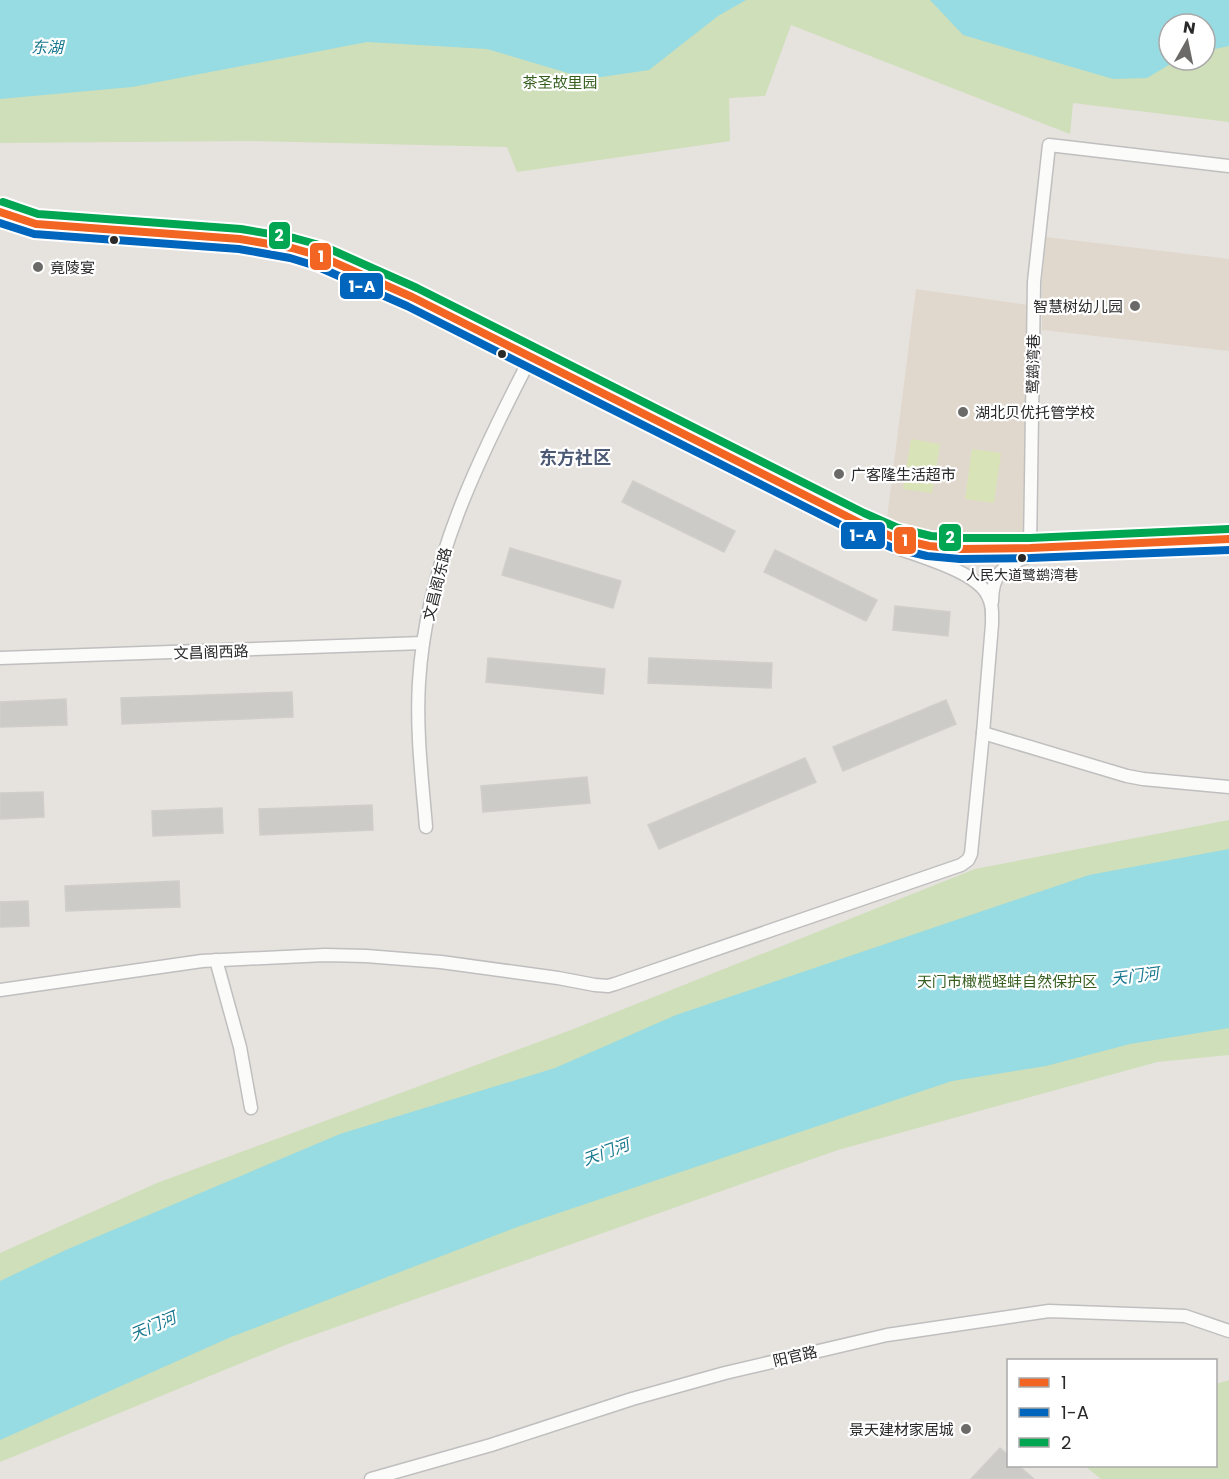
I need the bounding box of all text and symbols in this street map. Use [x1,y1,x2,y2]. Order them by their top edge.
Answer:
north arrow [1157,12,1217,72]
text: N [1182,15,1197,40]
water label: 东湖 [31,36,66,59]
park label: 茶圣故里园 [522,72,598,93]
line badge: 2 [268,221,291,250]
text: 2 [274,224,284,247]
unlabelled marker [108,234,120,246]
line badge: 1 [309,242,332,271]
text: 1 [318,245,324,268]
place label: 竟陵宴 [50,257,95,278]
marker: 竟陵宴 [31,260,45,274]
line badge: 1-A [339,272,384,300]
text: 1-A [348,275,376,298]
place label: 智慧树幼儿园 [1033,296,1123,317]
marker: 智慧树幼儿园 [1128,299,1142,313]
street label: 鹭鹚湾巷 [1022,334,1044,394]
unlabelled marker [496,348,508,360]
place label: 湖北贝优托管学校 [975,402,1095,423]
marker: 湖北贝优托管学校 [956,405,970,419]
district label: 东方社区 [539,445,611,470]
place label: 广客隆生活超市 [851,464,956,485]
marker: 广客隆生活超市 [832,467,846,481]
line badge: 1-A [840,521,886,550]
line badge: 2 [938,523,962,552]
text: 1-A [849,524,877,547]
line badge: 1 [893,526,917,555]
text: 2 [945,526,955,549]
text: 1 [902,529,908,552]
street label: 文昌阁东路 [418,545,456,623]
marker: 人民大道鹭鹚湾巷 [1016,552,1028,564]
place label: 人民大道鹭鹚湾巷 [966,565,1078,585]
street label: 文昌阁西路 [173,640,249,664]
water label: 天门河 [1110,961,1163,990]
park label: 天门市橄榄蛏蚌自然保护区 [917,971,1097,992]
water label: 天门河 [580,1132,635,1171]
water label: 天门河 [126,1305,182,1346]
street label: 阳官路 [771,1341,819,1371]
legend [1007,1359,1217,1467]
text: 1 [1061,1370,1067,1395]
text: 1-A [1061,1400,1089,1425]
place label: 景天建材家居城 [849,1419,954,1440]
marker: 景天建材家居城 [959,1422,973,1436]
text: 2 [1061,1430,1071,1455]

